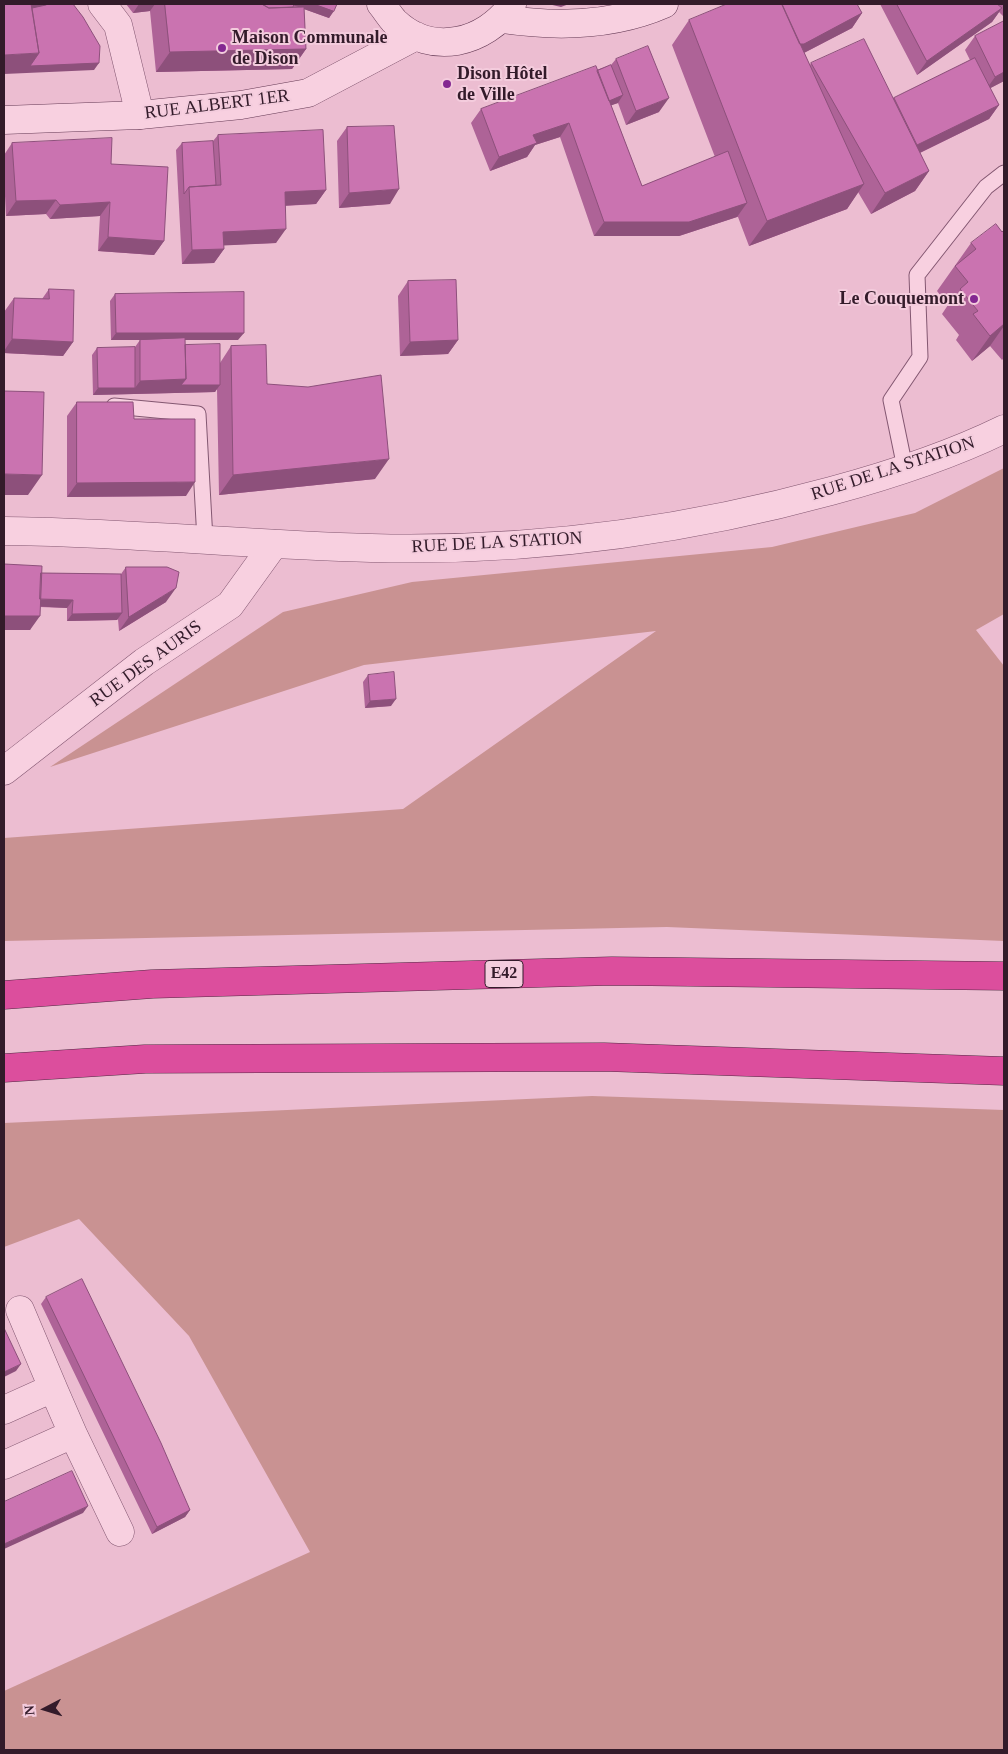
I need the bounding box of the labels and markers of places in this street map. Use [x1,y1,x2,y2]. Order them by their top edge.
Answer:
place label: Maison Communale de Dison [232,27,388,70]
marker: Maison Communale de Dison [216,42,228,54]
place label: Dison Hôtel de Ville [457,63,548,106]
marker: Dison Hôtel de Ville [441,78,453,90]
place label: Le Couquemont [839,288,964,310]
marker: Le Couquemont [968,293,980,305]

